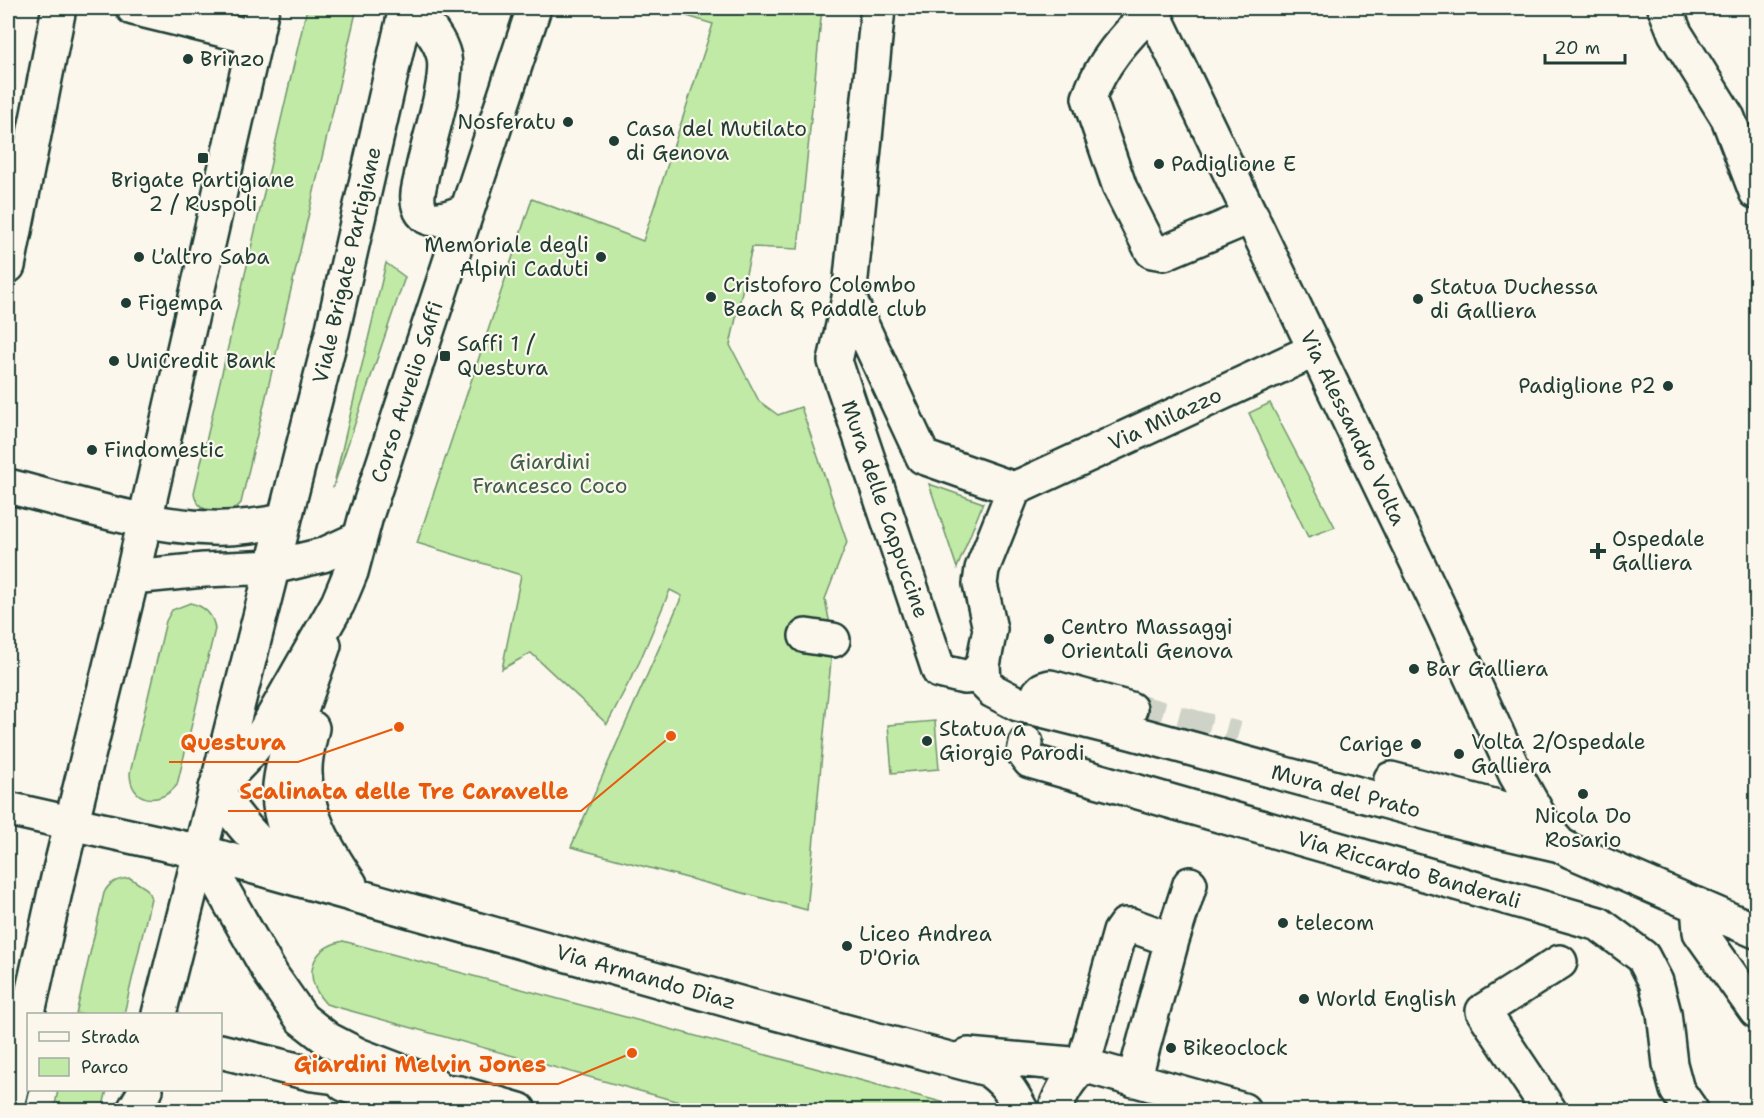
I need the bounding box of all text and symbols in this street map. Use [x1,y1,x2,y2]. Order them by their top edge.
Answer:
scale bar [1545,27,1624,65]
text: 20 m [1554,36,1600,60]
place label: Brinzo [200,45,264,73]
marker: Brinzo [181,52,195,66]
place label: Nosferatu [457,108,556,136]
marker: Nosferatu [561,115,575,129]
place label: Casa del Mutilato di Genova [626,115,807,167]
marker: Casa del Mutilato di Genova [607,134,621,148]
street label: Viale Brigate Partigiane [306,144,388,386]
place label: Padiglione E [1171,150,1296,178]
marker: Brigate Partigiane 2 / Ruspoli [196,151,210,165]
marker: Padiglione E [1152,157,1166,171]
place label: Brigate Partigiane 2 / Ruspoli [111,166,295,218]
place label: Memoriale degli Alpini Caduti [424,231,589,283]
place label: L'altro Saba [151,243,270,271]
marker: L'altro Saba [132,250,146,264]
marker: Memoriale degli Alpini Caduti [594,250,608,264]
place label: Cristoforo Colombo Beach & Paddle club [723,271,927,323]
place label: Statua Duchessa di Galliera [1430,273,1597,325]
place label: Figempa [138,289,223,317]
marker: Cristoforo Colombo Beach & Paddle club [704,290,718,304]
marker: Statua Duchessa di Galliera [1411,292,1425,306]
marker: Figempa [119,296,133,310]
street label: Corso Aurelio Saffi [364,298,450,486]
street label: Via Alessandro Volta [1294,326,1412,530]
place label: Saffi 1 / Questura [457,330,548,382]
place label: UniCredit Bank [126,347,276,375]
marker: Saffi 1 / Questura [438,349,452,363]
marker: UniCredit Bank [107,354,121,368]
place label: Padiglione P2 [1518,372,1656,400]
marker: Padiglione P2 [1661,379,1675,393]
street label: Via Milazzo [1104,381,1226,457]
street label: Mura delle Cappuccine [835,396,935,622]
place label: Findomestic [104,436,224,464]
marker: Findomestic [85,443,99,457]
park label: Giardini Francesco Coco [473,448,627,500]
place label: Ospedale Galliera [1612,525,1705,577]
marker: Ospedale Galliera [1589,542,1607,560]
place label: Centro Massaggi Orientali Genova [1061,613,1233,665]
marker: Centro Massaggi Orientali Genova [1042,632,1056,646]
place label: Bar Galliera [1426,655,1548,683]
marker: Bar Galliera [1407,662,1421,676]
place label: Statua a Giorgio Parodi [939,715,1085,767]
callout: Questura [169,722,298,762]
text: Questura [180,728,286,757]
place label: Volta 2/Ospedale Galliera [1471,728,1646,780]
place label: Carige [1339,730,1404,758]
marker: Statua a Giorgio Parodi [920,734,934,748]
marker: Carige [1409,737,1423,751]
marker: Volta 2/Ospedale Galliera [1452,747,1466,761]
street label: Mura del Prato [1268,758,1424,824]
callout: Scalinata delle Tre Caravelle [228,771,581,811]
text: Scalinata delle Tre Caravelle [239,777,569,806]
marker: Nicola Do Rosario [1576,787,1590,801]
place label: Nicola Do Rosario [1534,802,1632,854]
street label: Via Riccardo Banderali [1294,825,1524,915]
place label: telecom [1295,909,1374,937]
marker: telecom [1276,916,1290,930]
place label: Liceo Andrea D'Oria [859,920,992,972]
street label: Via Armando Diaz [553,938,739,1016]
marker: Liceo Andrea D'Oria [840,939,854,953]
place label: World English [1316,985,1457,1013]
marker: World English [1297,992,1311,1006]
legend [27,1013,222,1091]
text: Strada [81,1025,140,1049]
place label: Bikeoclock [1183,1034,1288,1062]
marker: Bikeoclock [1164,1041,1178,1055]
callout: Giardini Melvin Jones [282,1044,558,1084]
text: Giardini Melvin Jones [294,1050,546,1079]
text: Parco [81,1055,129,1079]

